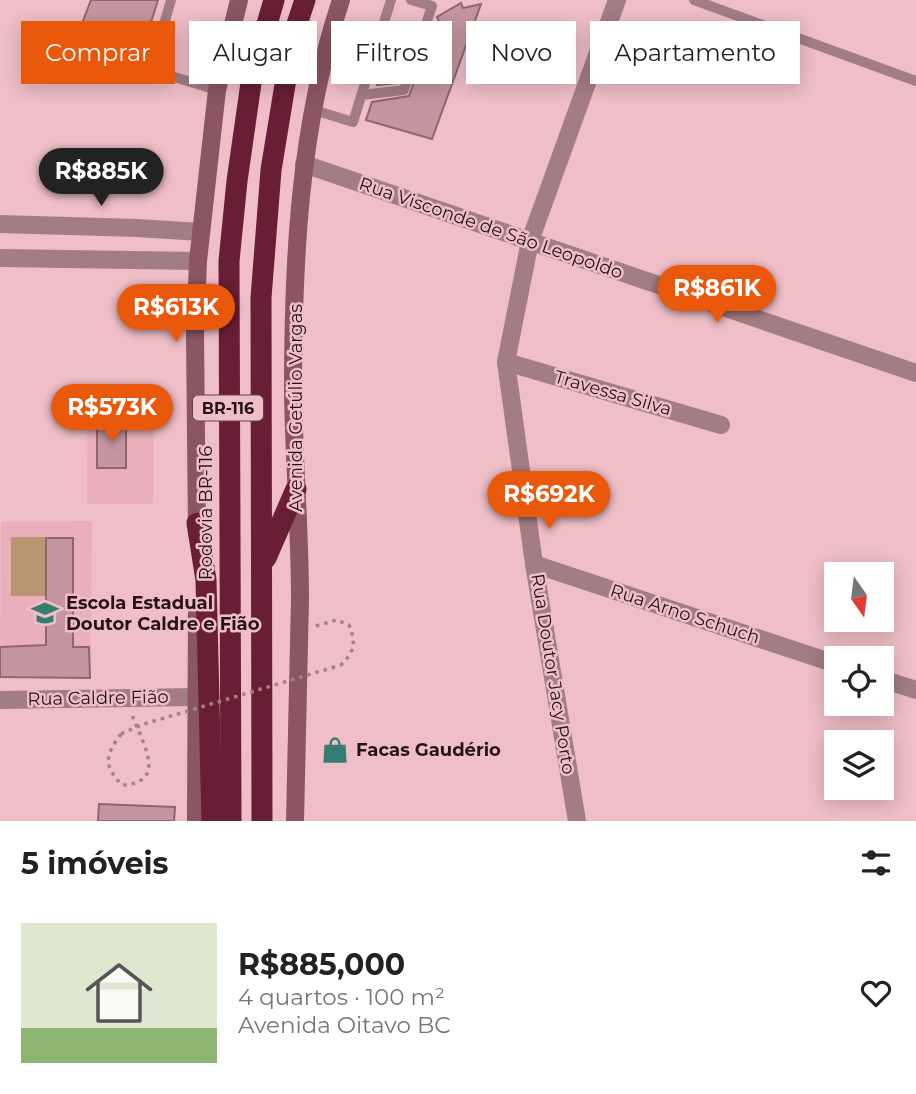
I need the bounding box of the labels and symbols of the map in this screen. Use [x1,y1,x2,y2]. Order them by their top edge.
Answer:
pin: R$885K [44,148,158,208]
street label: Rua Visconde de São Leopoldo [356,172,626,284]
pin: R$861K [660,266,774,325]
pin: R$613K [119,284,233,344]
street label: Avenida Getúlio Vargas [285,304,307,512]
street label: Travessa Silva [552,366,674,420]
pin: R$573K [55,384,169,444]
road number: BR-116 [193,396,263,420]
street label: Rodovia BR-116 [195,446,217,580]
pin: R$692K [492,472,606,531]
north arrow [824,562,894,632]
street label: Rua Doutor Jacy Porto [526,572,580,776]
street label: Rua Arno Schuch [607,579,763,649]
place label: Escola Estadual Doutor Caldre e Fião [66,592,260,635]
school or university icon: Escola Estadual Doutor Caldre e Fião [30,598,60,628]
street label: Rua Caldre Fião [27,686,169,710]
shop icon: Facas Gaudério [320,735,350,765]
place label: Facas Gaudério [356,739,501,761]

